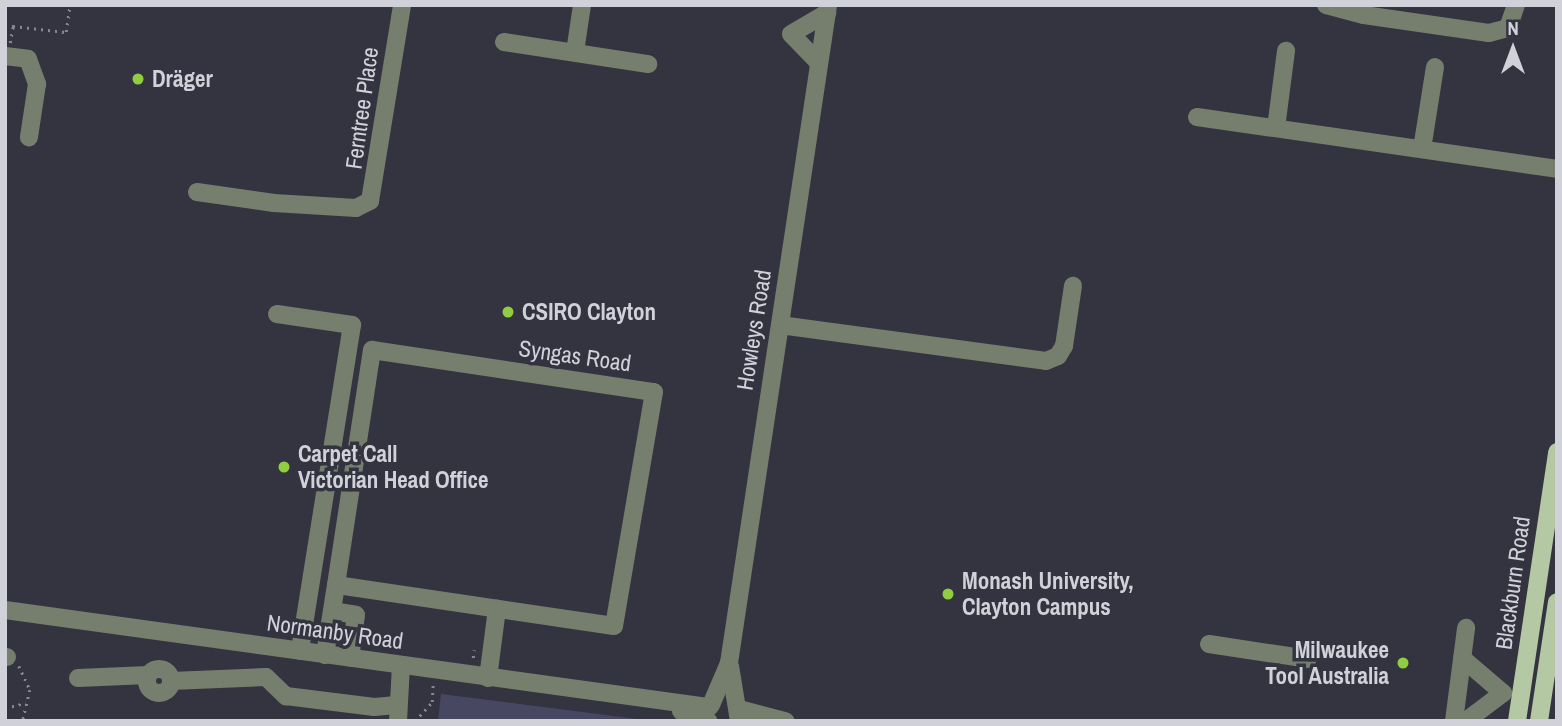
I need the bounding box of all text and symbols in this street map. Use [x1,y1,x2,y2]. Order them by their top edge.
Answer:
north arrow [1478,14,1548,84]
text: N [1507,15,1519,41]
street label: Ferntree Place [340,45,384,171]
place label: Dräger [152,65,213,93]
marker: Dräger [130,71,146,87]
street label: Howleys Road [731,268,777,392]
place label: CSIRO Clayton [522,298,656,326]
marker: CSIRO Clayton [500,304,516,320]
street label: Syngas Road [517,334,633,378]
place label: Carpet Call Victorian Head Office [298,440,488,494]
marker: Carpet Call Victorian Head Office [276,459,292,475]
street label: Blackburn Road [1490,515,1536,651]
place label: Monash University, Clayton Campus [962,567,1134,621]
marker: Monash University, Clayton Campus [940,586,956,602]
street label: Normanby Road [265,609,405,655]
place label: Milwaukee Tool Australia [1265,636,1389,690]
marker: Milwaukee Tool Australia [1395,655,1411,671]

